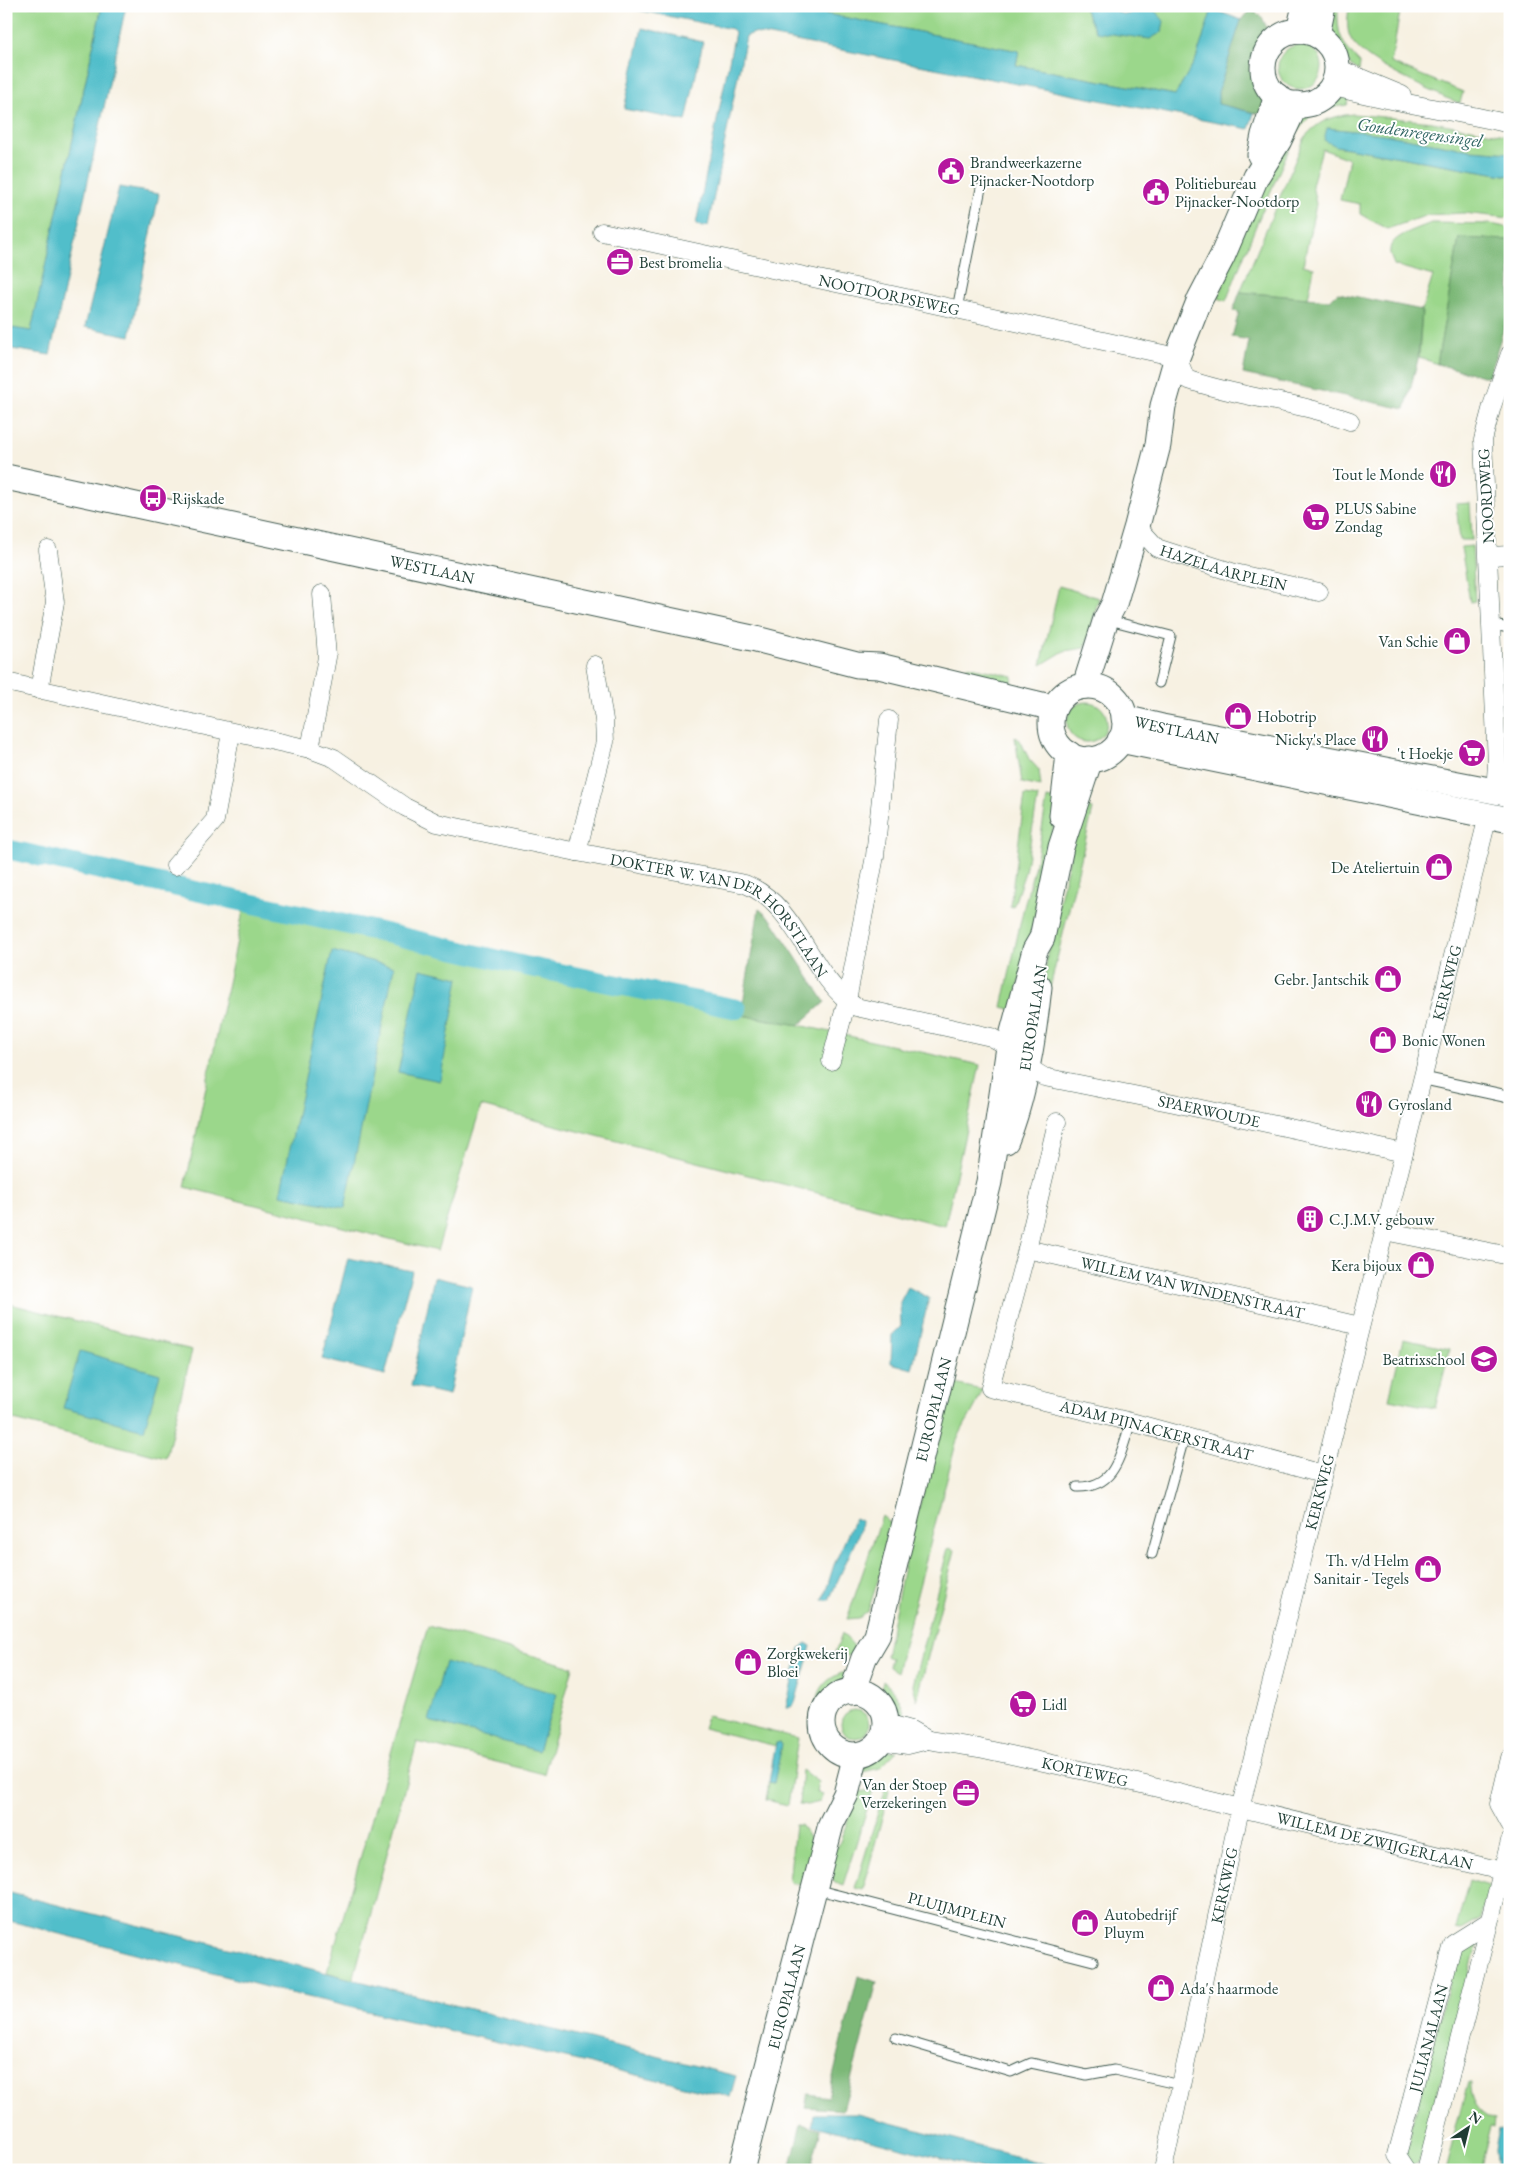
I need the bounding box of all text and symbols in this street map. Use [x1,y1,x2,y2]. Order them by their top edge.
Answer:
water label: Goudenregensingel [1356,112,1485,153]
place label: Brandweerkazerne Pijnacker-Nootdorp [970,152,1094,191]
public building icon: Brandweerkazerne Pijnacker-Nootdorp [936,156,966,186]
place label: Politiebureau Pijnacker-Nootdorp [1175,173,1299,212]
public building icon: Politiebureau Pijnacker-Nootdorp [1141,177,1171,207]
office icon: Best bromelia [605,247,635,277]
place label: Best bromelia [639,252,723,273]
street label: NOOTDORPSEWEG [817,269,962,320]
street label: NOORDWEG [1473,448,1499,544]
restaurant icon: Tout le Monde [1428,459,1458,489]
place label: Tout le Monde [1332,464,1424,485]
bus stop icon: Rijskade [138,483,168,513]
place label: Rijskade [172,488,224,509]
place label: PLUS Sabine Zondag [1335,498,1416,537]
supermarket icon: PLUS Sabine Zondag [1301,502,1331,532]
street label: HAZELAARPLEIN [1157,539,1289,595]
street label: WESTLAAN [388,550,477,588]
shop icon: Van Schie [1442,626,1472,656]
place label: Van Schie [1378,631,1438,652]
shop icon: Hobotrip [1223,701,1253,731]
place label: Hobotrip [1257,706,1317,727]
street label: WESTLAAN [1132,710,1221,748]
restaurant icon: Nicky's Place [1360,724,1390,754]
place label: Nicky's Place [1275,729,1356,750]
supermarket icon: 't Hoekje [1457,738,1487,768]
place label: 't Hoekje [1397,743,1453,764]
street label: DOKTER W. VAN DER HORSTLAAN [609,848,833,981]
shop icon: De Ateliertuin [1424,852,1454,882]
place label: De Ateliertuin [1331,857,1421,878]
street label: KERKWEG [1427,942,1466,1023]
street label: EUROPALAAN [1014,963,1052,1073]
shop icon: Gebr. Jantschik [1373,964,1403,994]
place label: Gebr. Jantschik [1274,969,1369,990]
shop icon: Bonic Wonen [1368,1025,1398,1055]
place label: Bonic Wonen [1402,1030,1486,1051]
restaurant icon: Gyrosland [1354,1089,1384,1119]
street label: SPAERWOUDE [1156,1090,1262,1132]
place label: Gyrosland [1388,1094,1453,1115]
building icon: C.J.M.V. gebouw [1295,1204,1325,1234]
place label: C.J.M.V. gebouw [1329,1209,1435,1230]
shop icon: Kera bijoux [1406,1250,1436,1280]
street label: WILLEM VAN WINDENSTRAAT [1079,1251,1307,1323]
place label: Kera bijoux [1331,1255,1402,1276]
school or university icon: Beatrixschool [1469,1344,1499,1374]
place label: Beatrixschool [1382,1349,1465,1370]
street label: EUROPALAAN [910,1355,956,1464]
street label: ADAM PIJNACKERSTRAAT [1057,1395,1256,1465]
street label: KERKWEG [1300,1451,1339,1532]
place label: Th. v/d Helm Sanitair - Tegels [1314,1550,1410,1589]
shop icon: Th. v/d Helm Sanitair - Tegels [1413,1554,1443,1584]
place label: Zorgkwekerij Bloei [767,1643,848,1682]
shop icon: Zorgkwekerij Bloei [733,1647,763,1677]
supermarket icon: Lidl [1008,1689,1038,1719]
place label: Lidl [1042,1694,1067,1715]
street label: KORTEWEG [1040,1751,1131,1791]
place label: Van der Stoep Verzekeringen [861,1774,948,1813]
office icon: Van der Stoep Verzekeringen [951,1778,981,1808]
street label: WILLEM DE ZWIJGERLAAN [1274,1807,1475,1874]
street label: KERKWEG [1205,1845,1242,1926]
street label: PLUIJMPLEIN [906,1887,1009,1933]
place label: Autobedrijf Pluym [1103,1904,1179,1943]
shop icon: Autobedrijf Pluym [1070,1908,1100,1938]
street label: EUROPALAAN [762,1942,810,2051]
shop icon: Ada's haarmode [1146,1973,1176,2003]
place label: Ada's haarmode [1179,1978,1278,1999]
street label: JULIANALAAN [1403,1981,1453,2096]
north arrow [1444,2104,1494,2154]
text: N [1466,2107,1486,2128]

